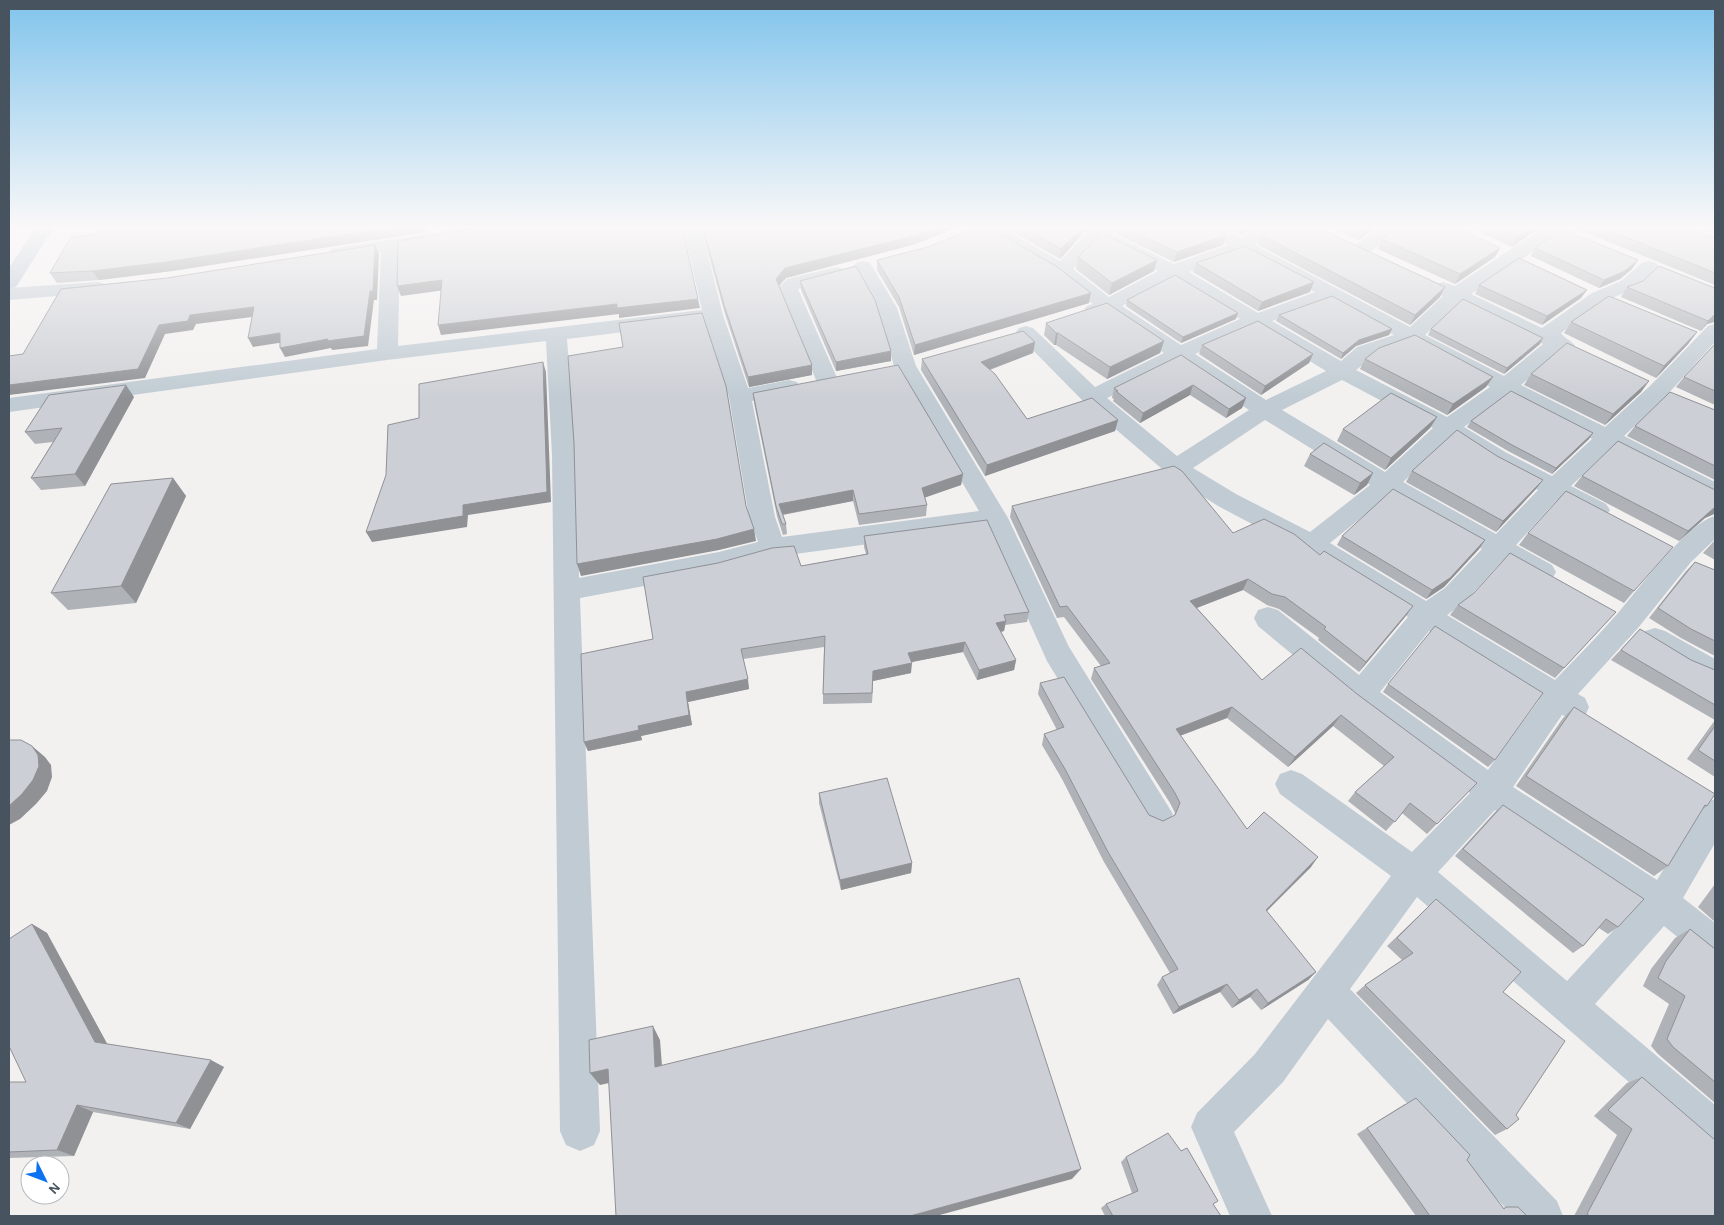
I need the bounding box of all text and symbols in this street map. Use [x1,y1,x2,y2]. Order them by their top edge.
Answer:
north arrow [20,1155,70,1205]
text: N [45,1180,62,1196]

